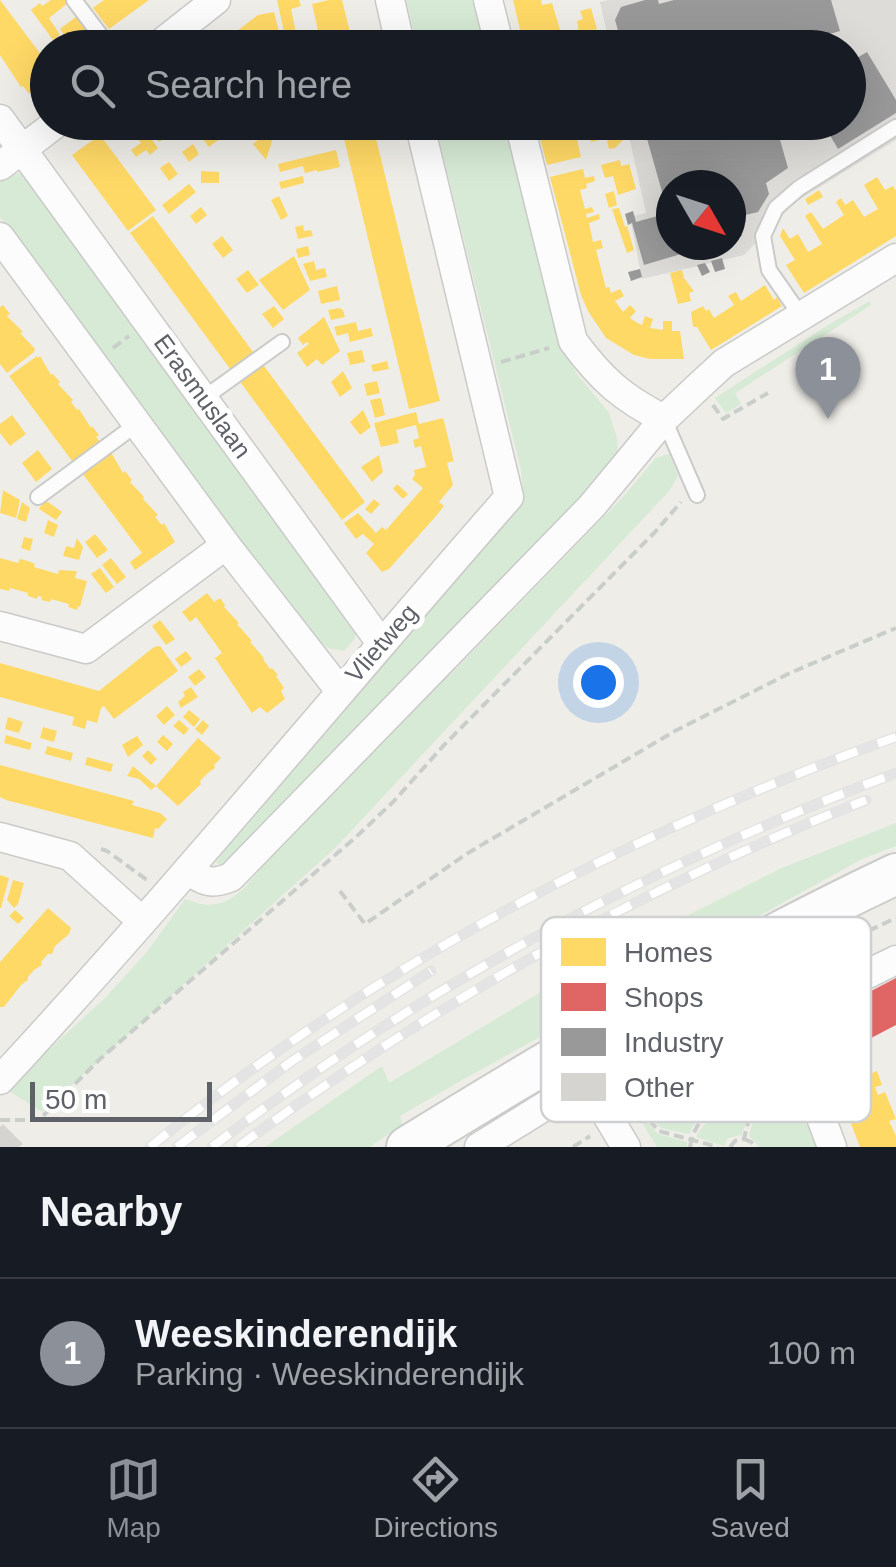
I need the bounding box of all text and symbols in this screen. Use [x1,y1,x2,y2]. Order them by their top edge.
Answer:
search box [30,30,866,140]
icon: search [65,58,120,113]
text: Search here [145,64,352,106]
north arrow [656,170,746,260]
street label: Erasmuslaan [149,329,257,463]
pin: 1 [796,336,860,419]
street label: Vlietweg [339,598,423,688]
your location [573,657,624,708]
legend [541,917,871,1122]
text: Homes [624,937,713,968]
text: Shops [624,982,703,1013]
text: Industry [624,1027,724,1058]
text: Other [624,1072,694,1103]
scale bar [30,1077,212,1122]
text: 50 m [45,1084,107,1115]
text: Nearby [40,1188,182,1235]
text: Weeskinderendijk [135,1313,457,1355]
text: 1 [64,1335,81,1371]
text: 100 m [767,1335,856,1371]
text: Parking · Weeskinderendijk [135,1356,524,1392]
tab: Map [106,1452,161,1544]
tab: Directions [374,1452,498,1544]
tab: Saved [710,1452,790,1544]

